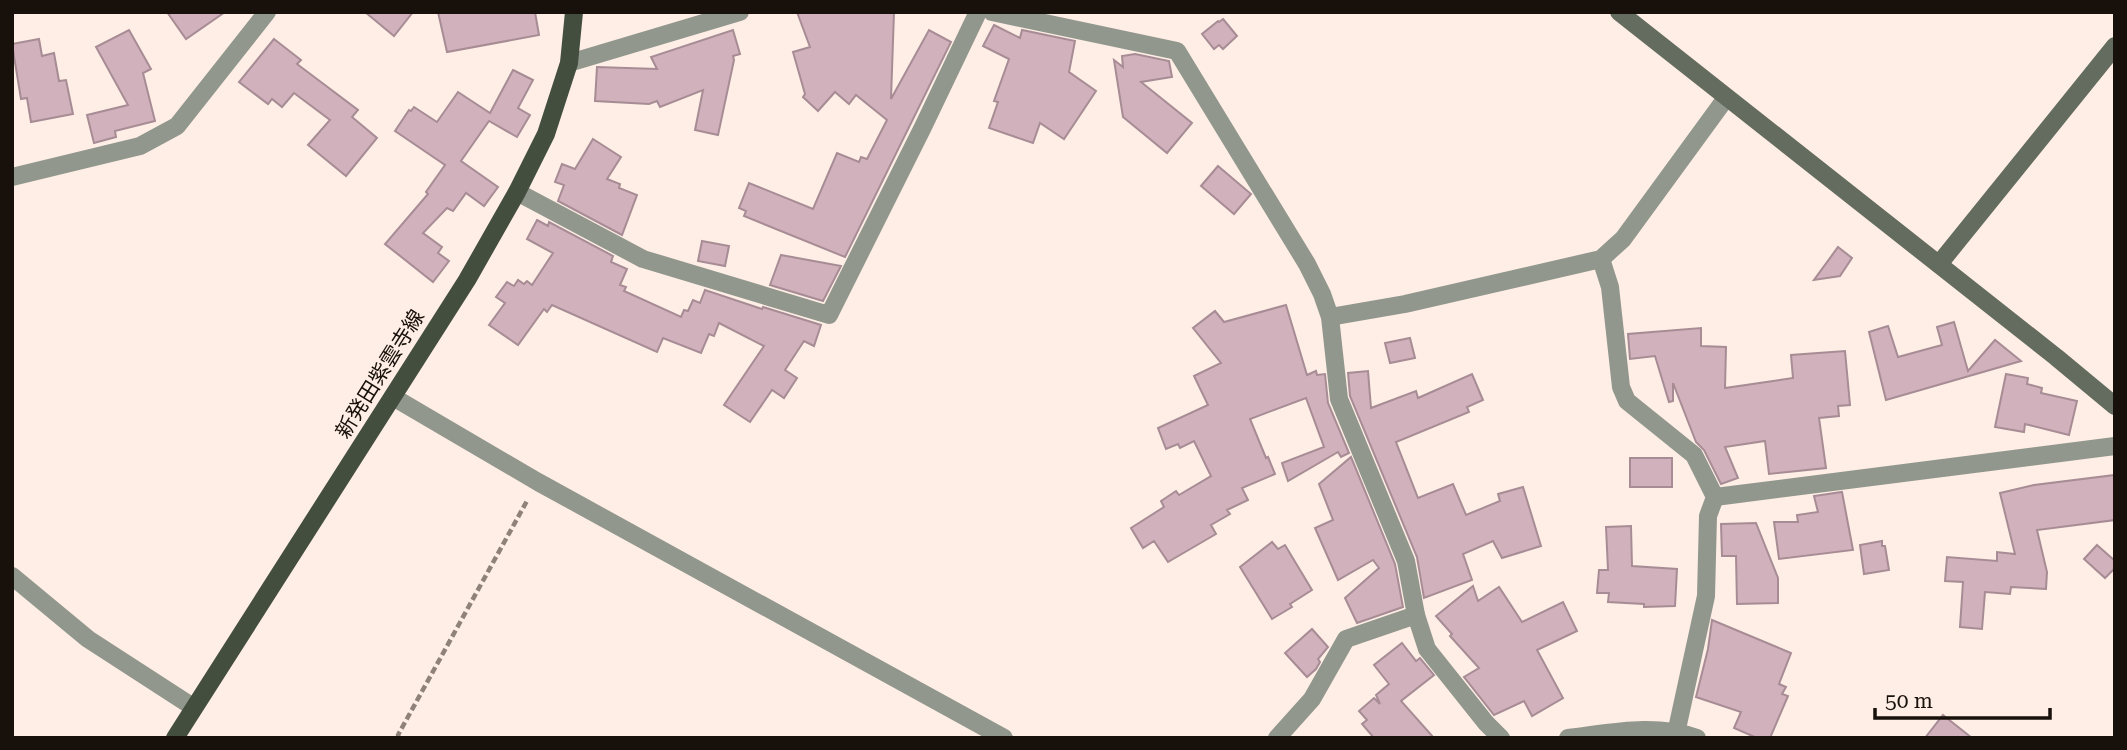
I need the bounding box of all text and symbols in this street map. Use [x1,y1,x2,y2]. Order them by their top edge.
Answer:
street label: 新発田紫雲寺線 [331,305,429,443]
scale bar [1875,676,2050,720]
text: 50 m [1885,689,1933,713]

